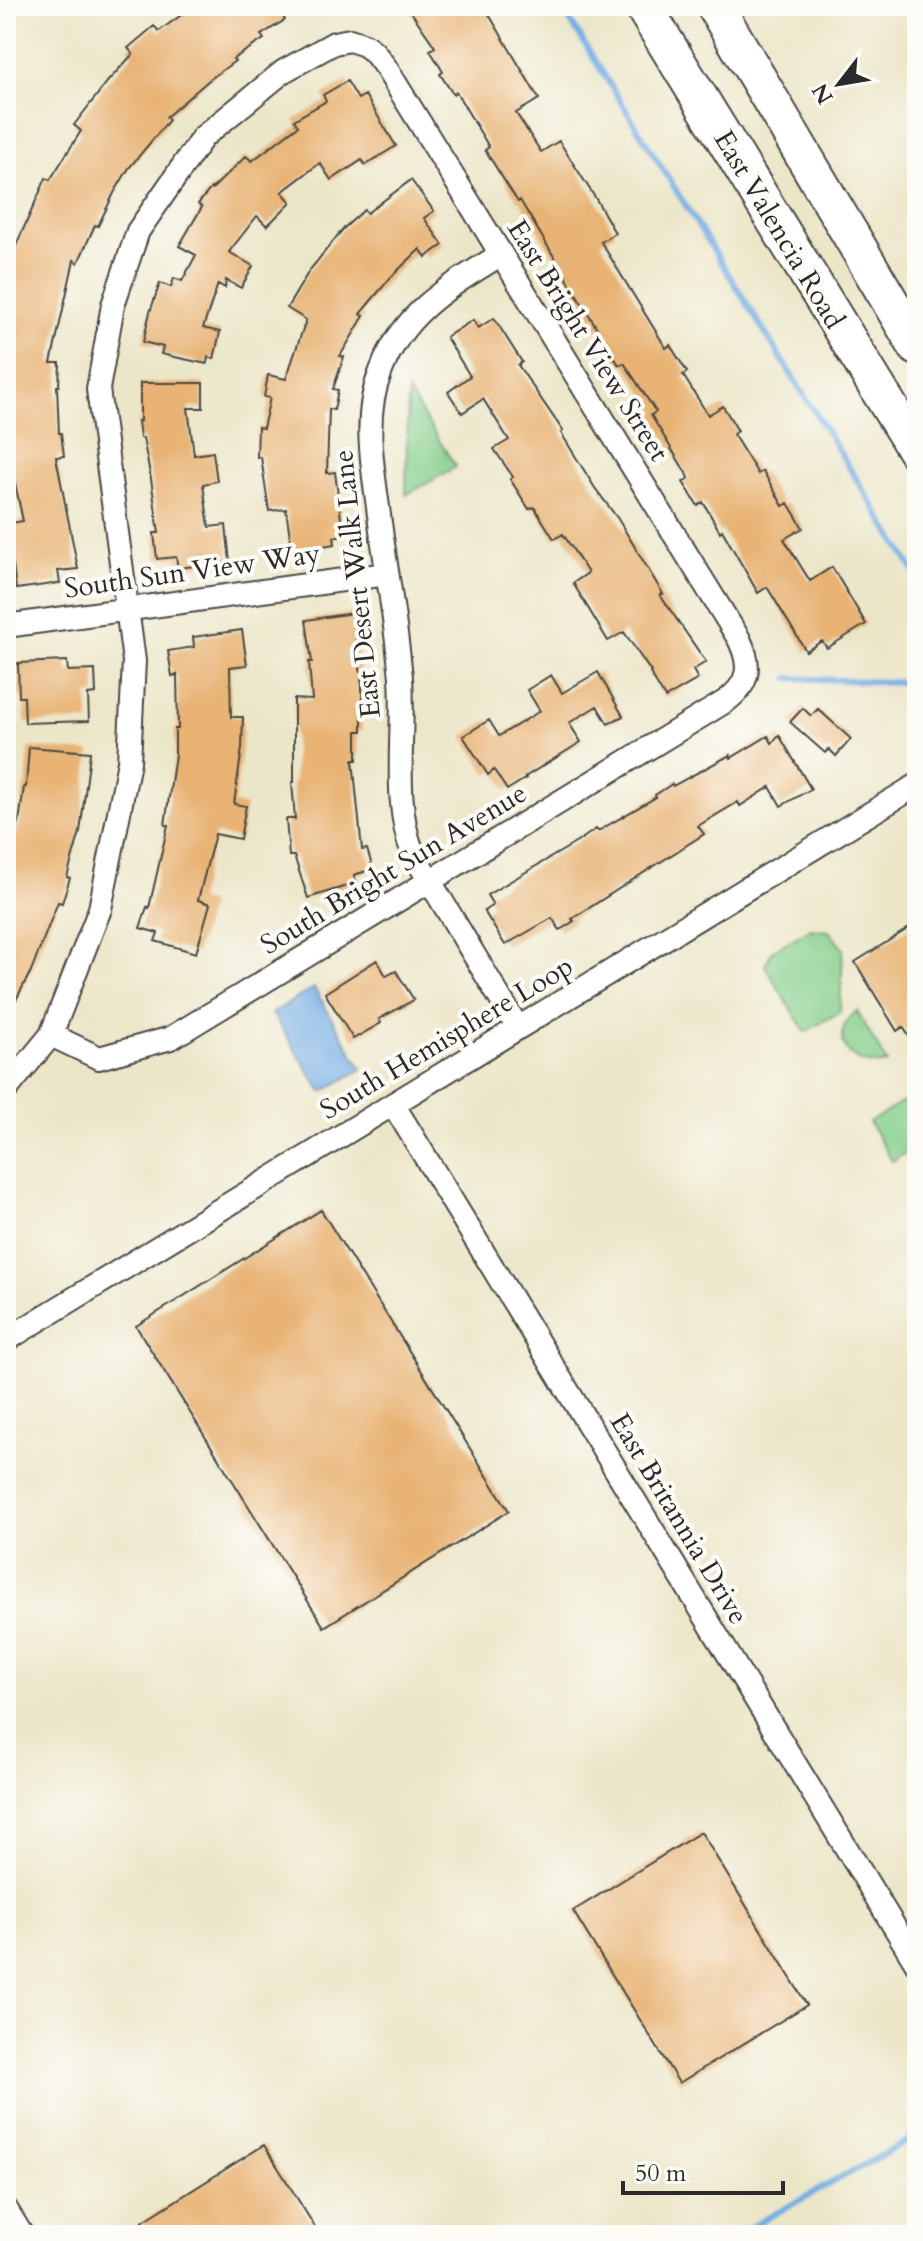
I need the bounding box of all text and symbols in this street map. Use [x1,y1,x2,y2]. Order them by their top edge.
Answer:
north arrow [799,44,879,124]
text: N [805,78,840,110]
street label: East Valencia Road [705,123,854,336]
street label: East Bright View Street [498,213,678,469]
street label: East Desert Walk Lane [324,448,390,720]
street label: South Sun View Way [62,534,323,608]
street label: South Bright Sun Avenue [253,774,534,964]
street label: South Hemisphere Loop [313,947,580,1129]
street label: East Britannia Drive [601,1406,757,1631]
scale bar [623,2145,783,2195]
text: 50 m [635,2157,687,2190]

